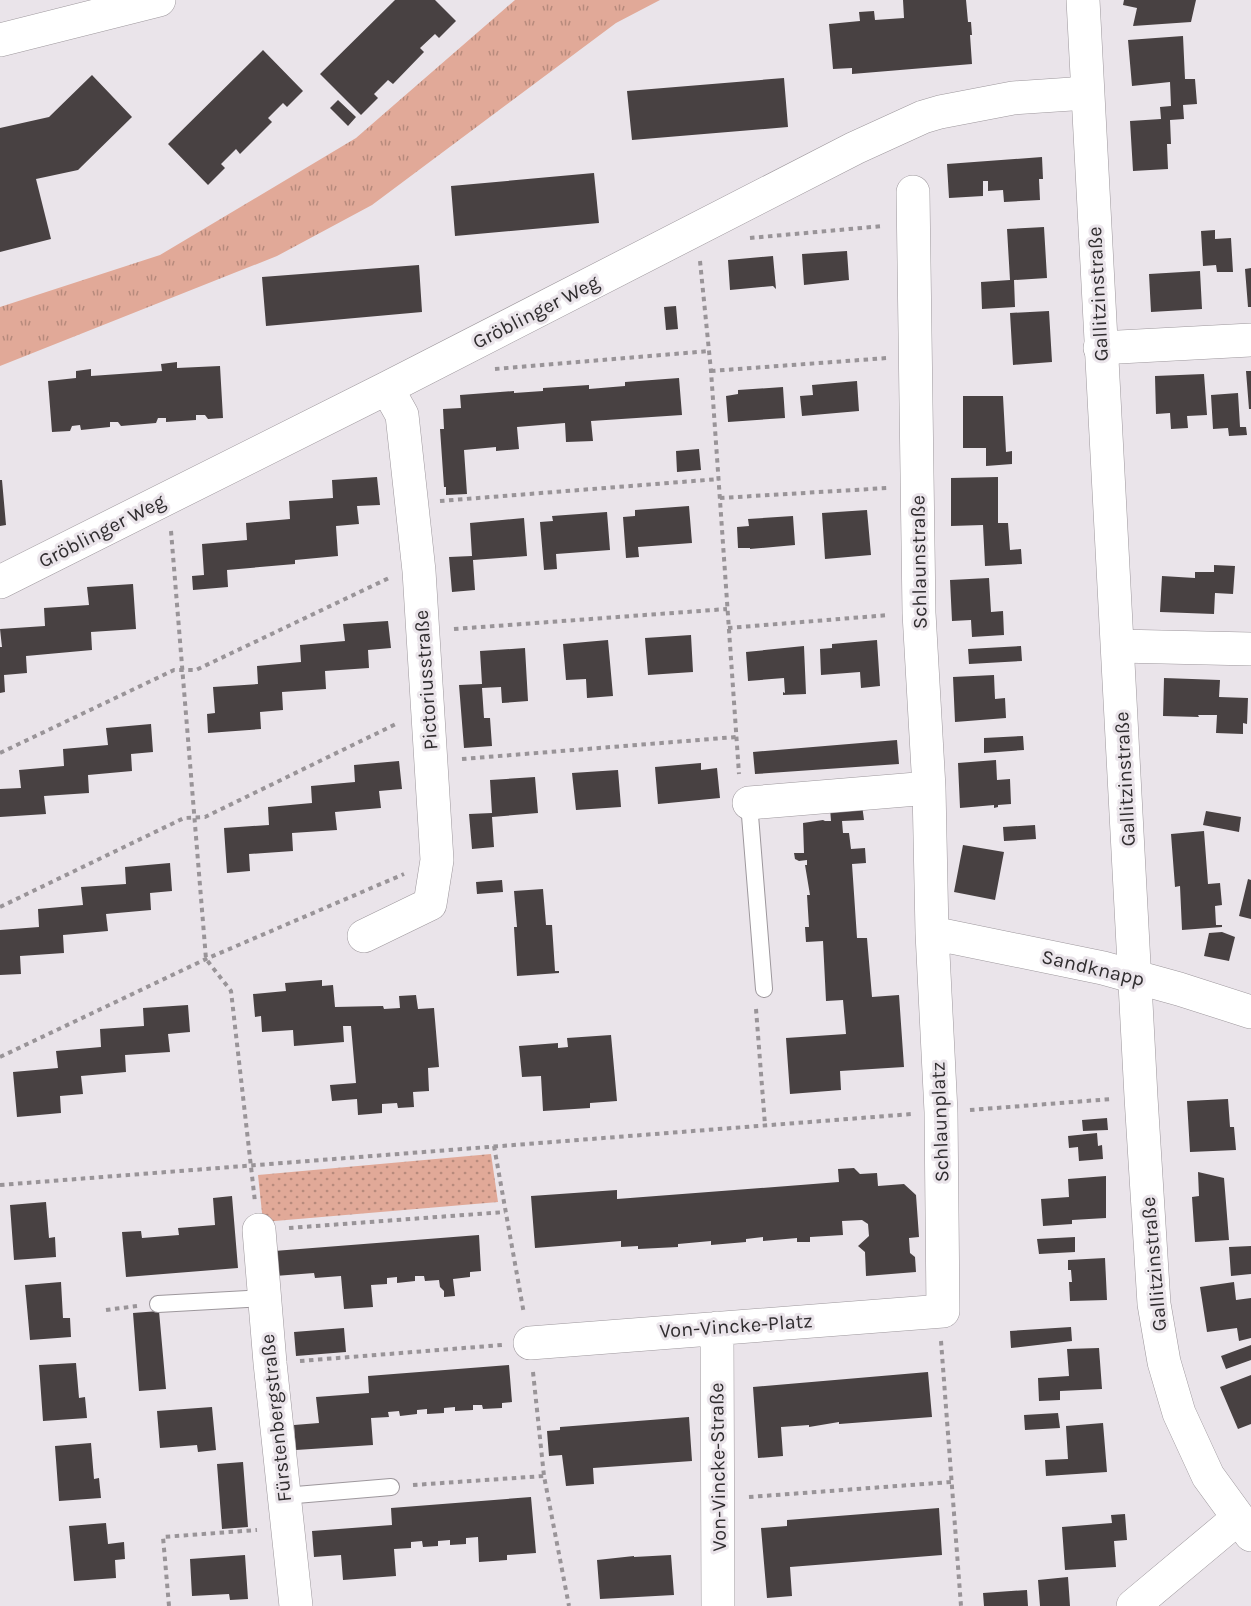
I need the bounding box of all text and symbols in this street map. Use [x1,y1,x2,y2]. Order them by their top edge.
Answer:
street label: Gallitzinstraße [1083,226,1113,362]
street label: Gröblinger Weg [469,270,603,354]
street label: Gröblinger Weg [35,489,169,573]
street label: Schlaunstraße [906,495,932,629]
street label: Pictoriusstraße [410,609,442,751]
street label: Gallitzinstraße [1110,711,1140,847]
street label: Sandknapp [1039,945,1147,991]
street label: Schlaunplatz [926,1061,954,1183]
street label: Gallitzinstraße [1137,1196,1171,1332]
street label: Von-Vincke-Platz [659,1309,813,1343]
street label: Fürstenbergstraße [256,1333,296,1503]
street label: Von-Vincke-Straße [705,1382,731,1552]

